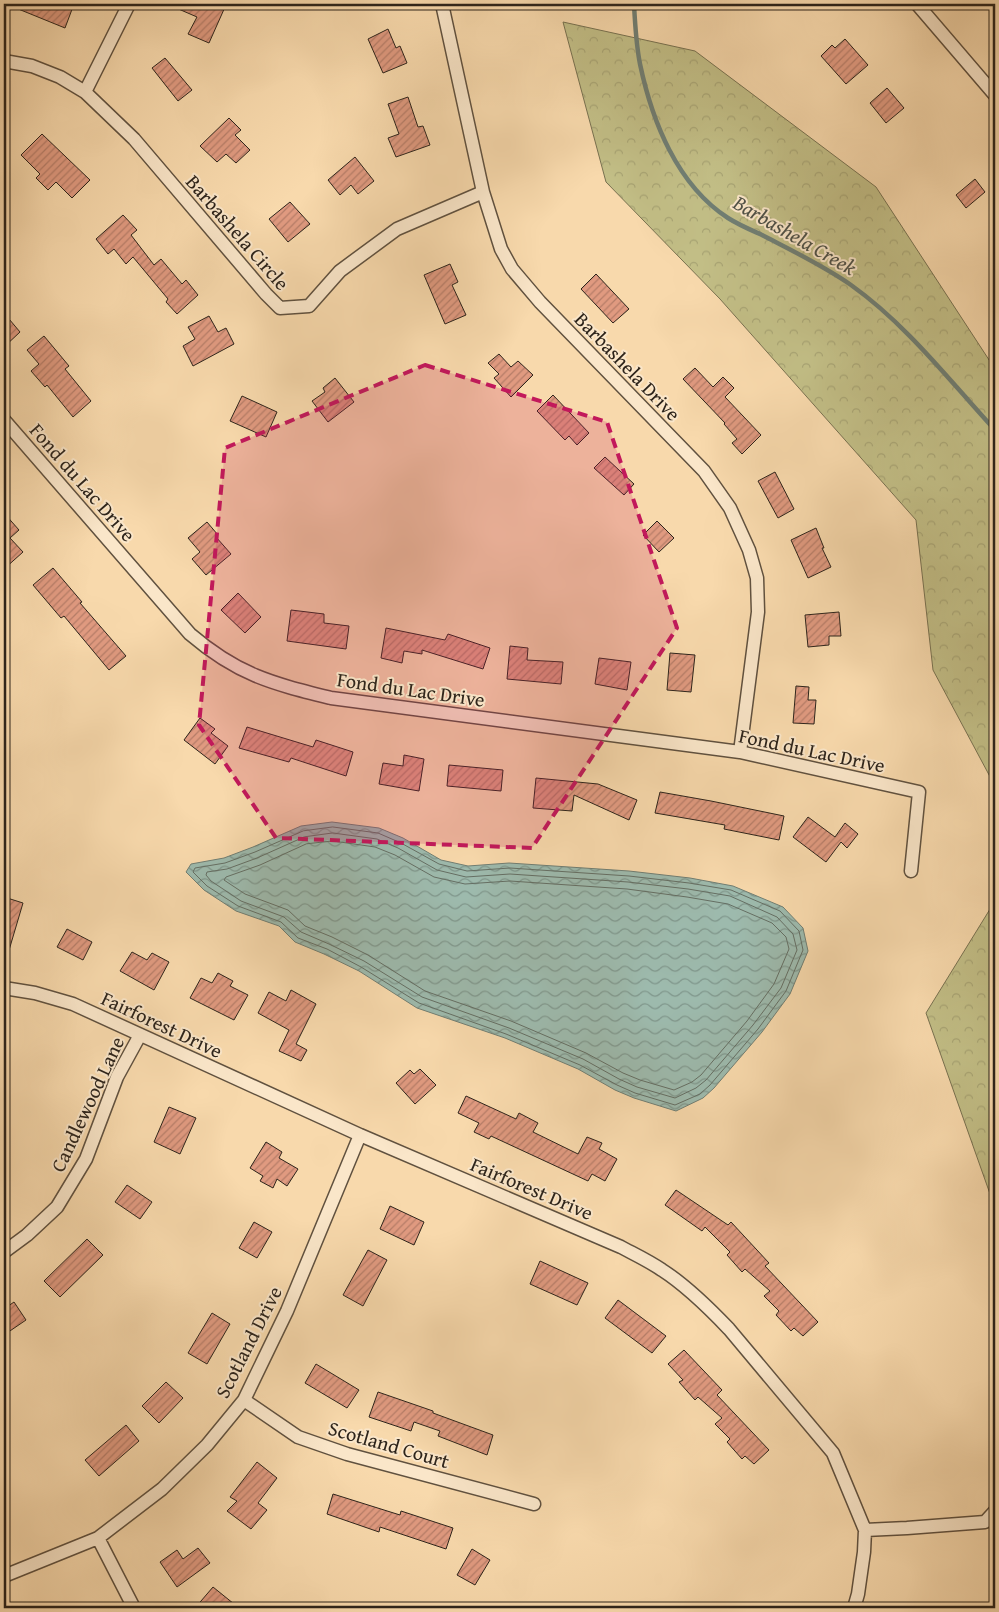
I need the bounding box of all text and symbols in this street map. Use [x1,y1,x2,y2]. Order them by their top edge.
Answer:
street label: Barbashela Circle [180,168,296,296]
water label: Barbashela Creek [727,187,863,283]
street label: Barbashela Drive [568,305,688,427]
street label: Fond du Lac Drive [23,416,143,548]
street label: Fond du Lac Drive [335,664,487,714]
street label: Fond du Lac Drive [736,720,888,780]
street label: Fairforest Drive [97,983,227,1065]
street label: Candlewood Lane [43,1032,131,1176]
street label: Fairforest Drive [466,1149,598,1227]
street label: Scotland Drive [207,1281,289,1403]
street label: Scotland Court [325,1413,453,1475]

